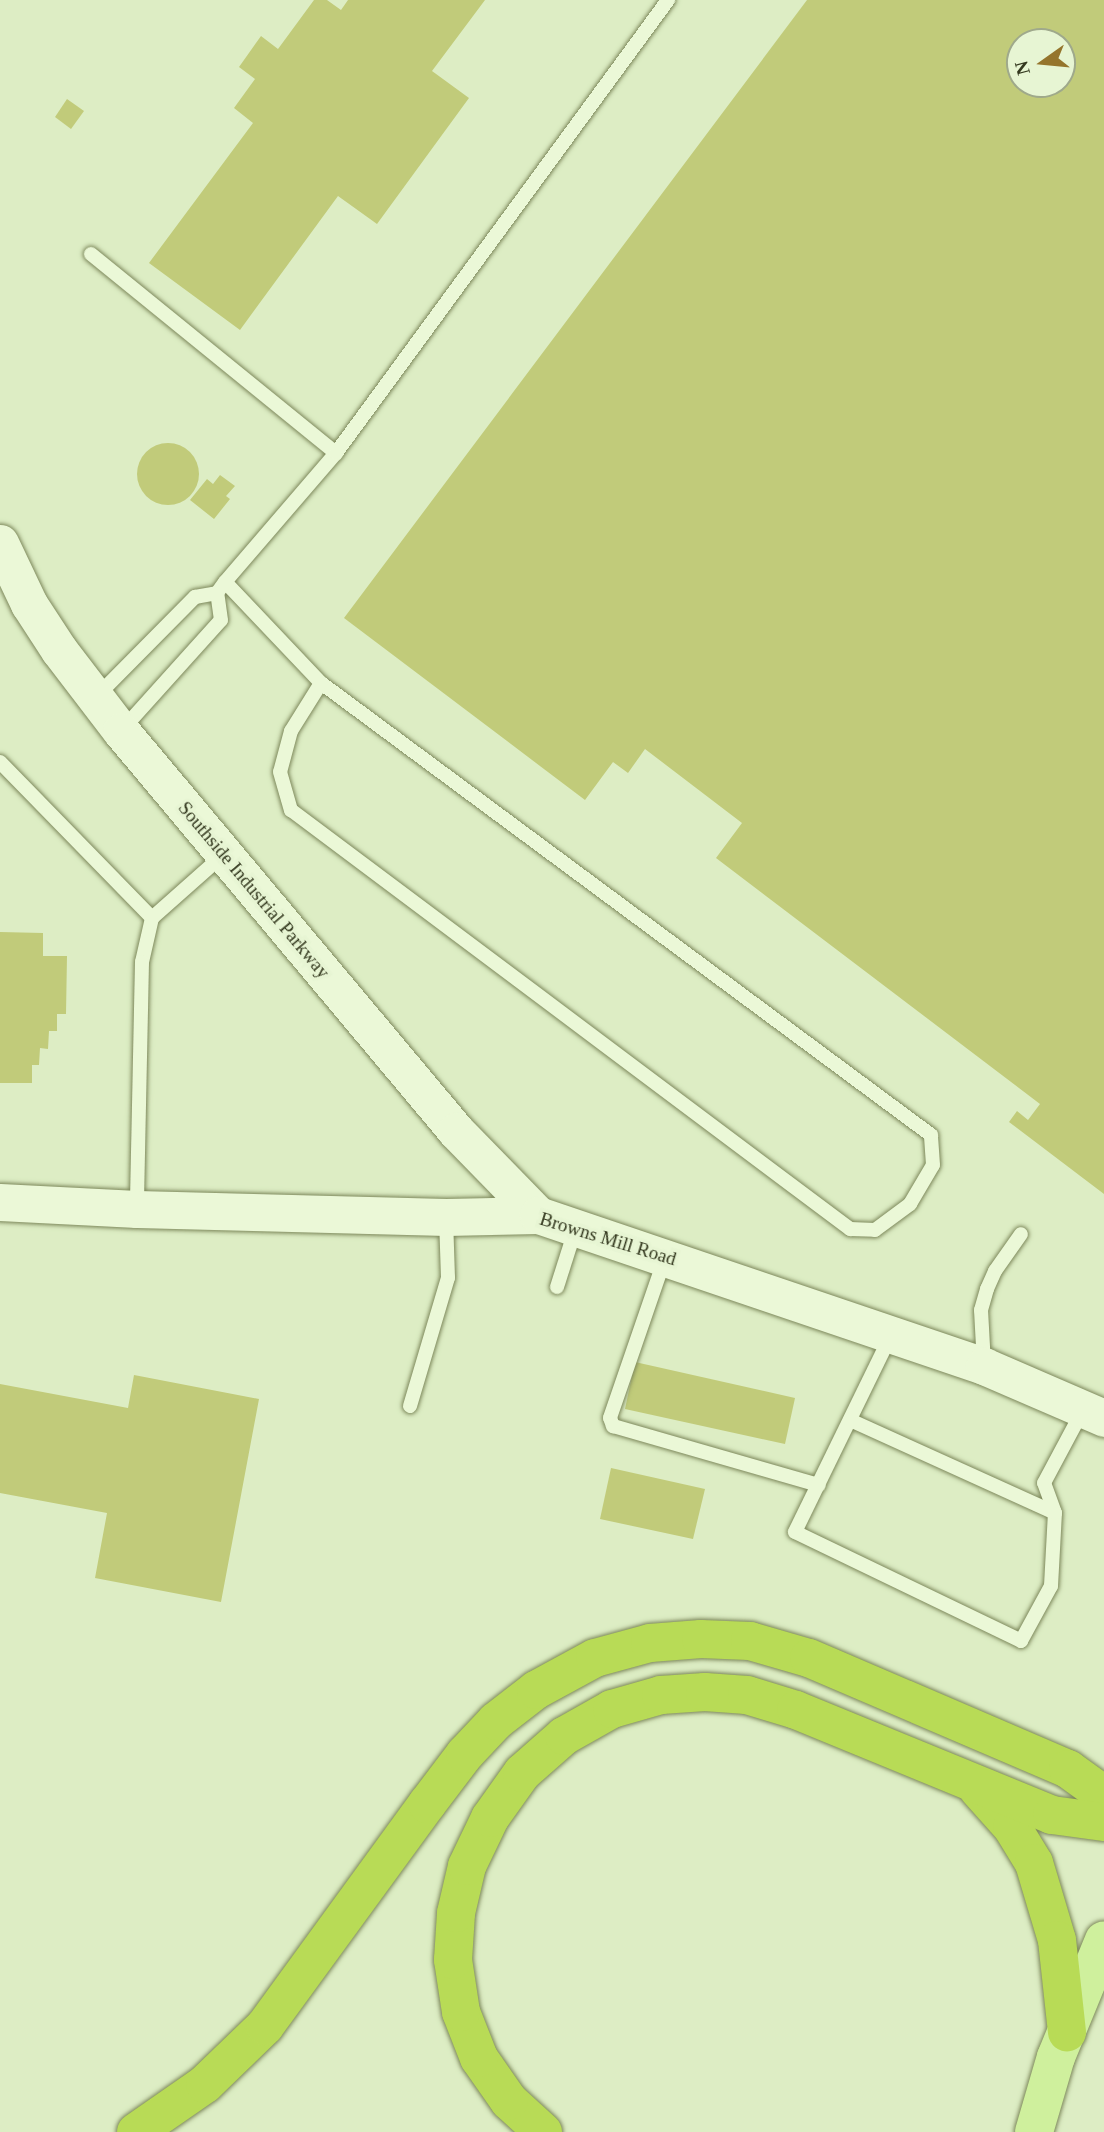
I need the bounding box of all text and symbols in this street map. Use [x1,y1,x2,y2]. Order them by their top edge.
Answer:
north arrow [1006,28,1076,98]
text: N [1010,59,1034,77]
street label: Southside Industrial Parkway [173,797,335,983]
street label: Browns Mill Road [537,1207,679,1271]

